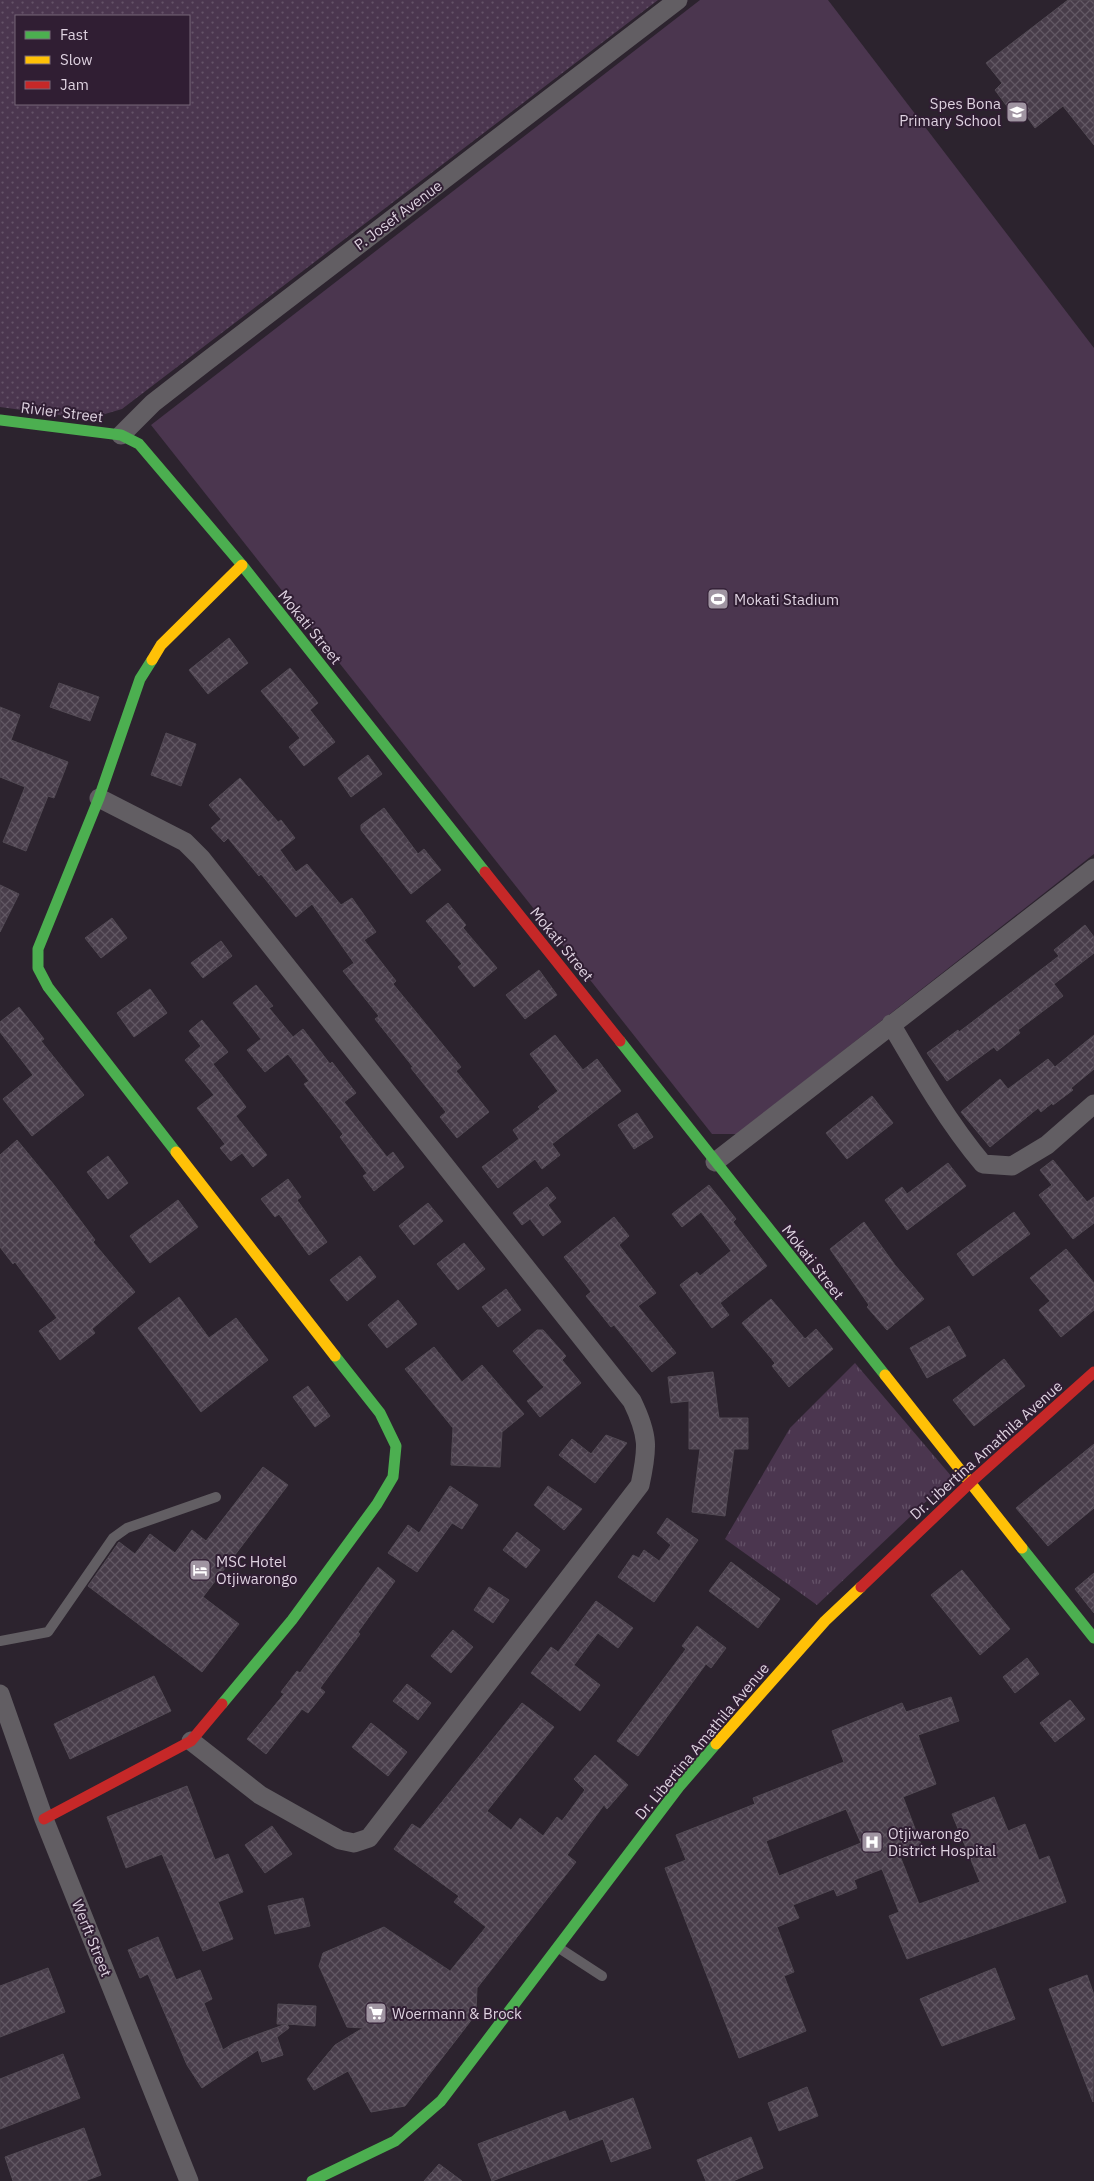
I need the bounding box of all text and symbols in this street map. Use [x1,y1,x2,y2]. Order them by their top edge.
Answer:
legend [15,15,190,105]
text: Fast [60,25,88,44]
text: Slow [60,50,93,69]
text: Jam [60,75,89,94]
place label: Spes Bona Primary School [899,94,1001,130]
school or university icon: Spes Bona Primary School [1005,100,1029,124]
street label: P. Josef Avenue [350,176,446,254]
street label: Rivier Street [20,398,104,426]
street label: Mokati Street [274,586,346,668]
sports icon: Mokati Stadium [706,587,730,611]
place label: Mokati Stadium [734,590,839,609]
street label: Mokati Street [526,903,598,985]
street label: Mokati Street [778,1221,848,1303]
street label: Dr. Libertina Amathila Avenue [906,1376,1066,1524]
place label: MSC Hotel Otjiwarongo [216,1552,297,1588]
hotel icon: MSC Hotel Otjiwarongo [188,1558,212,1582]
street label: Dr. Libertina Amathila Avenue [631,1659,773,1823]
place label: Otjiwarongo District Hospital [888,1824,996,1860]
hospital icon: Otjiwarongo District Hospital [860,1830,884,1854]
street label: Werft Street [68,1897,116,1979]
supermarket icon: Woermann & Brock [364,2001,388,2025]
place label: Woermann & Brock [392,2004,522,2023]

